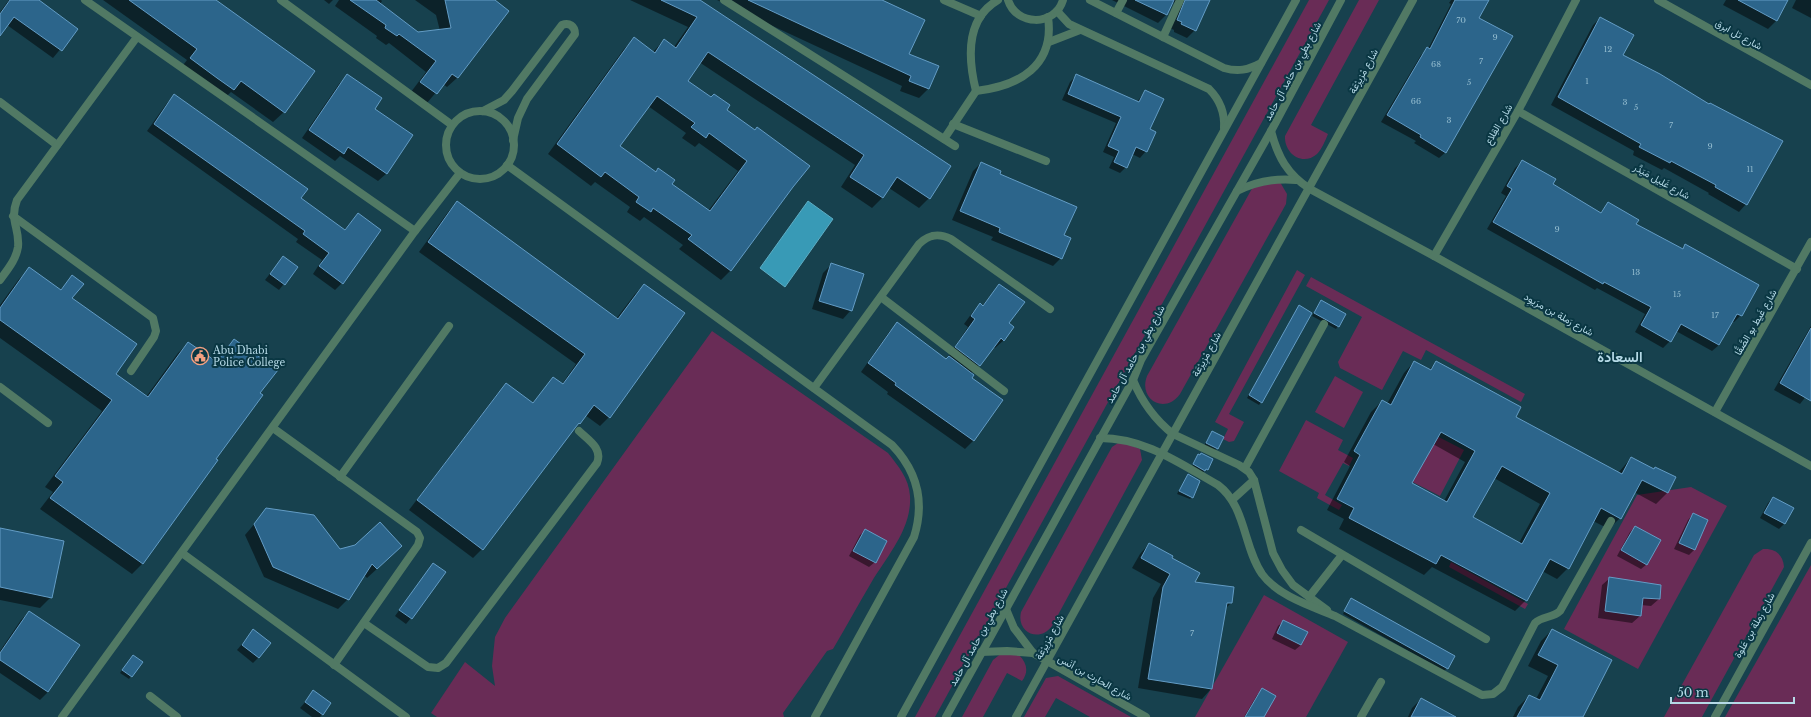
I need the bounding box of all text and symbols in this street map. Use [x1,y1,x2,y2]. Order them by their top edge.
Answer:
house number: 70 [1456,15,1466,25]
street label: شارع تل ابرق [1713,16,1765,53]
street label: شارع بطي بن حامد آل حامد [1261,19,1326,124]
house number: 9 [1492,32,1498,42]
house number: 12 [1604,44,1612,54]
street label: شارع مْزِيرْعَة [1346,47,1383,97]
house number: 7 [1479,56,1484,66]
house number: 68 [1431,59,1441,69]
house number: 1 [1585,76,1589,86]
house number: 5 [1467,77,1472,87]
house number: 66 [1411,96,1421,106]
house number: 3 [1623,97,1628,107]
street label: شارع القِلاع [1482,101,1515,147]
house number: 5 [1634,102,1639,112]
house number: 3 [1447,115,1452,125]
house number: 7 [1669,120,1674,130]
house number: 9 [1707,141,1713,151]
street label: شارع غَلِيل مَيَدَّر [1630,160,1692,202]
house number: 11 [1746,164,1754,174]
house number: 9 [1554,224,1560,234]
house number: 13 [1632,267,1640,277]
street label: شارع غَيط بو الصَّقَّا [1730,286,1780,358]
house number: 15 [1673,289,1682,299]
street label: شارع رَملة بن مرَيوِد [1521,290,1596,341]
street label: شارع بطي بن حامد آل حامد [1103,303,1170,407]
house number: 17 [1711,310,1720,320]
street label: شارع مْزِيرْعَة [1189,330,1226,380]
place label: Abu Dhabi Police College [212,344,285,369]
public building icon: Abu Dhabi Police College [190,346,210,366]
district label: السعادة [1597,348,1643,366]
street label: شارع بطي بن حامد آل حامد [946,586,1013,690]
street label: شارع رَملة بن عَلوة [1731,590,1778,660]
street label: شارع مْزِيرْعَة [1032,613,1069,663]
house number: 7 [1190,628,1195,638]
street label: شارع الحارِث بن أنَس [1055,652,1134,705]
scale bar [1671,679,1794,705]
text: 50 m [1677,685,1709,700]

